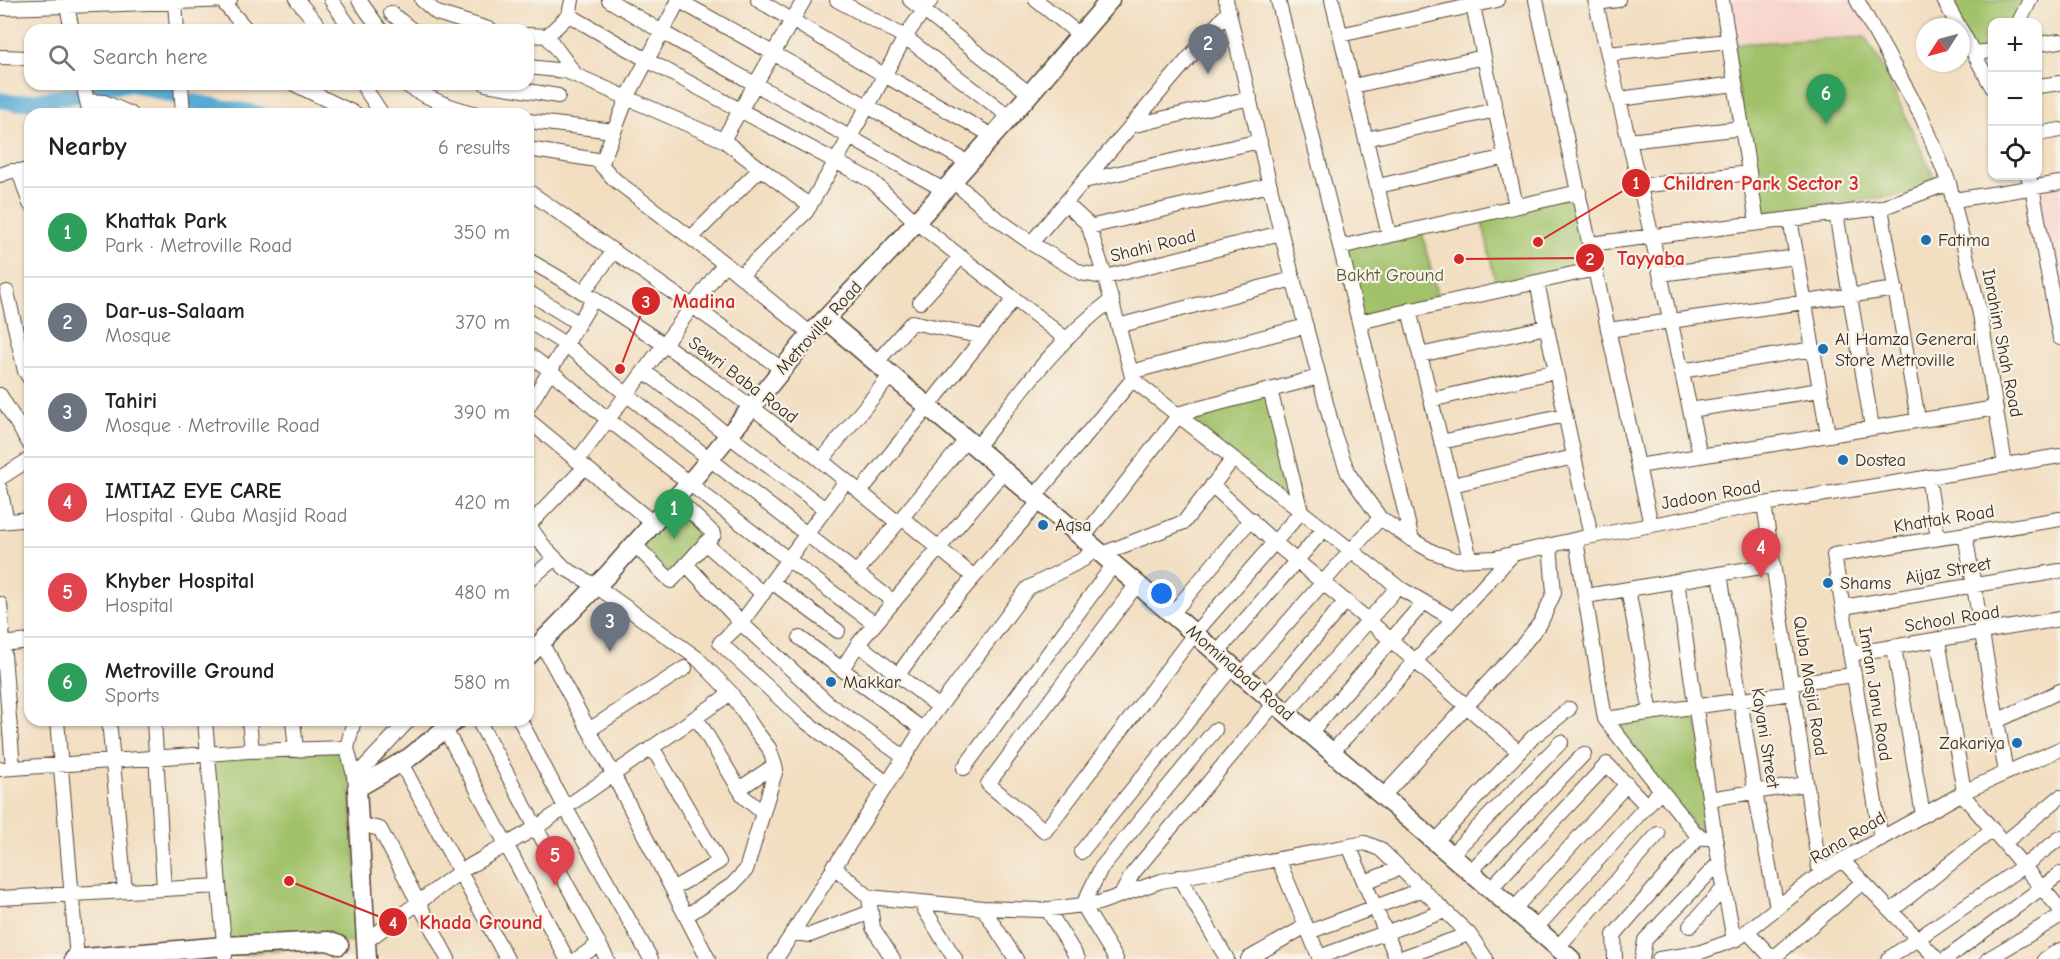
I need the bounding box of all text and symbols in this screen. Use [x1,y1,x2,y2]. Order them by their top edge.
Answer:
north arrow [1916,18,1970,72]
map controls [1988,18,2042,180]
button: + [1988,18,2042,72]
search box [24,24,534,90]
pin: 2 [1188,25,1228,74]
icon: search [45,41,78,74]
text: Search here [93,44,208,70]
button: − [1988,72,2042,126]
pin: 6 [1806,74,1846,124]
button: locate [1988,126,2042,180]
text: Nearby [48,132,127,162]
text: 6 results [438,136,510,159]
callout: Children Park Sector 3 [1621,164,1871,202]
text: Children Park Sector 3 [1663,172,1859,195]
text: 1 [1632,173,1640,194]
text: Khattak Park [105,208,227,234]
text: 1 [64,221,71,244]
text: 350 m [454,221,510,244]
street label: Shahi Road [1108,225,1198,267]
place label: Fatima [1938,230,1990,251]
marker: Fatima [1919,233,1933,247]
text: Park · Metroville Road [105,234,292,257]
callout: Tayyaba [1575,239,1697,277]
text: Tayyaba [1617,247,1685,270]
text: 2 [1586,249,1595,270]
park label: Bakht Ground [1336,265,1444,286]
street label: Ibrahim Shah Road [1977,267,2027,419]
street label: Metroville Road [771,277,867,379]
callout: Madina [631,282,748,320]
text: Madina [673,290,735,313]
text: 3 [642,292,650,313]
text: Dar-us-Salaam [105,298,245,324]
text: 2 [63,311,72,334]
text: 370 m [455,311,510,334]
text: Mosque [105,324,171,347]
place label: Al Hamza General Store Metroville [1835,329,1976,371]
street label: Sewri Baba Road [684,332,802,428]
marker: Al Hamza General Store Metroville [1816,342,1830,356]
text: Tahiri [105,388,157,414]
text: 3 [63,401,72,424]
text: 390 m [454,401,510,424]
text: Mosque · Metroville Road [105,414,320,437]
place label: Dostea [1855,450,1906,471]
marker: Dostea [1836,453,1850,467]
street label: Jadoon Road [1659,476,1763,514]
text: IMTIAZ EYE CARE [105,478,281,504]
pin: 1 [654,490,694,539]
text: 4 [63,491,72,514]
text: 420 m [454,491,510,514]
street label: Khattak Road [1892,501,1996,537]
text: Hospital · Quba Masjid Road [105,504,347,527]
place label: Aqsa [1055,515,1092,536]
marker: Aqsa [1036,518,1050,532]
pin: 4 [1742,528,1780,578]
street label: Aijaz Street [1903,553,1993,589]
text: Khyber Hospital [105,568,254,594]
place label: Shams [1840,573,1891,594]
marker: Shams [1821,576,1835,590]
your location [1147,579,1176,608]
text: 5 [62,581,73,604]
text: 480 m [455,581,510,604]
text: Hospital [105,594,173,617]
street label: School Road [1903,601,2001,637]
pin: 3 [590,602,630,652]
street label: Quba Masjid Road [1789,614,1831,758]
street label: Mominabad Road [1182,620,1298,726]
street label: Imran Janu Road [1854,625,1896,763]
text: Metroville Ground [105,658,275,684]
text: 6 [62,671,73,694]
text: 580 m [453,671,510,694]
place label: Makkar [843,672,902,693]
marker: Makkar [824,675,838,689]
text: Sports [105,684,159,707]
street label: Kayani Street [1747,686,1783,791]
place label: Zakariya [1939,733,2005,754]
marker: Zakariya [2010,736,2024,750]
street label: Rana Road [1807,807,1889,869]
pin: 5 [536,836,574,886]
callout: Khada Ground [378,903,555,941]
text: Khada Ground [419,911,543,934]
text: 4 [389,913,397,934]

